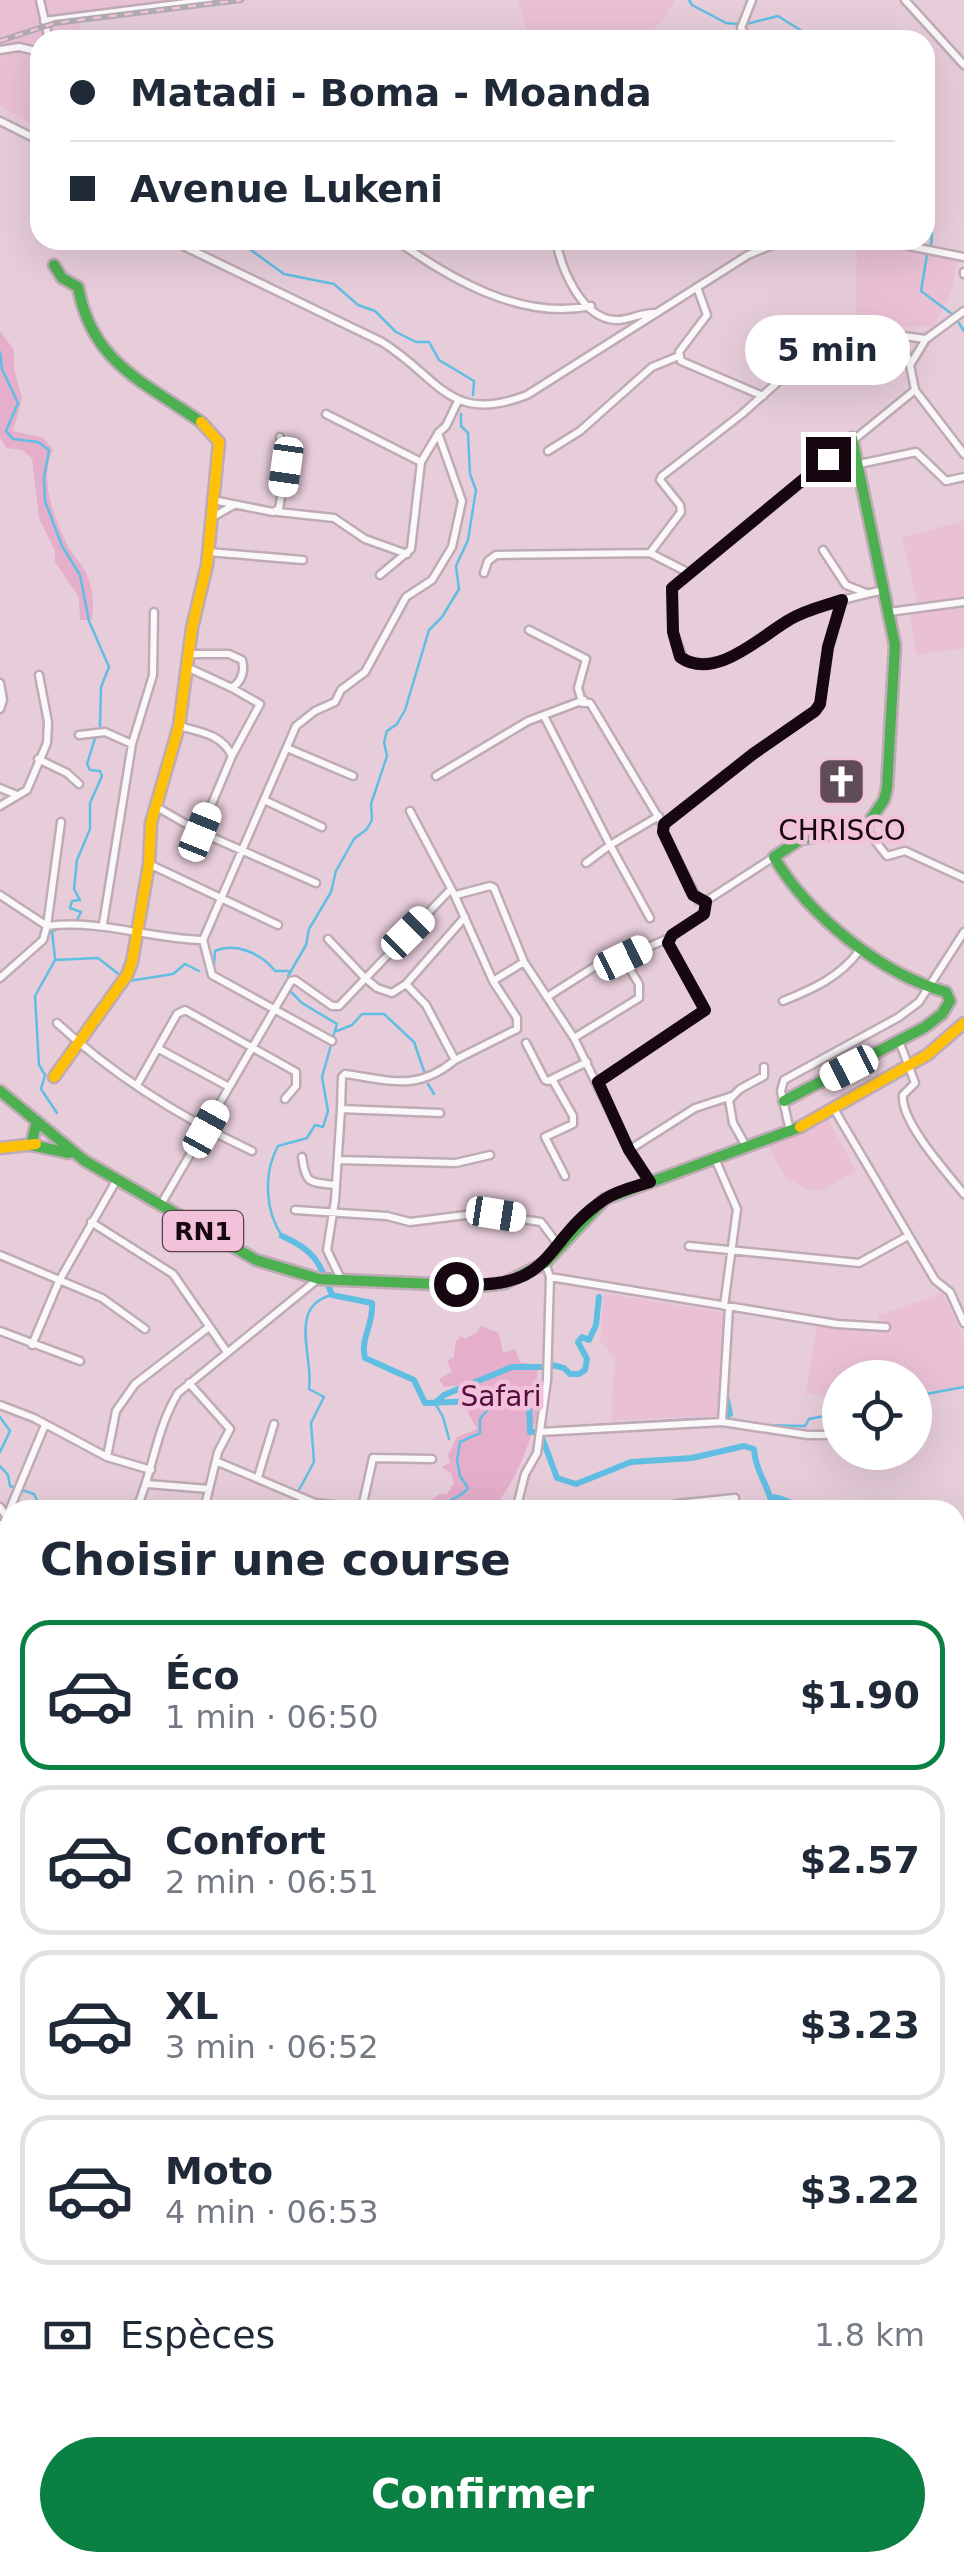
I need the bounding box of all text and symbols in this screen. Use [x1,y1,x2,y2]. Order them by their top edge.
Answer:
text: Matadi - Boma - Moanda [130,71,652,115]
text: Avenue Lukeni [130,167,443,211]
callout: 5 min [746,314,910,384]
text: 5 min [777,331,878,369]
car [267,435,305,499]
route end [806,437,851,482]
church icon: CHRISCO [816,756,868,808]
car [175,799,225,865]
place label: CHRISCO [778,814,906,847]
car [376,901,440,965]
car [589,931,657,985]
car [815,1041,883,1095]
car [178,1095,234,1163]
car [464,1194,528,1234]
road number: RN1 [163,1211,243,1251]
route start [434,1262,479,1307]
map controls [822,1360,932,1470]
button: locate [822,1360,932,1470]
park label: Safari [460,1380,542,1413]
text: Choisir une course [40,1533,511,1586]
icon: car [45,1650,135,1740]
text: Éco [165,1654,240,1698]
text: $1.90 [800,1673,920,1717]
text: 1 min · 06:50 [165,1698,379,1736]
icon: car [45,1815,135,1905]
text: Confort [165,1819,326,1863]
text: $2.57 [800,1838,920,1882]
text: 2 min · 06:51 [165,1863,379,1901]
icon: car [45,1980,135,2070]
text: XL [165,1984,219,2028]
text: $3.23 [800,2003,920,2047]
text: 3 min · 06:52 [165,2028,379,2066]
icon: car [45,2145,135,2235]
text: Moto [165,2149,273,2193]
text: $3.22 [800,2168,920,2212]
text: 4 min · 06:53 [165,2193,379,2231]
icon: cash [40,2308,95,2363]
text: Espèces [120,2313,275,2357]
text: 1.8 km [814,2316,925,2354]
button: Confirmer [40,2437,925,2552]

